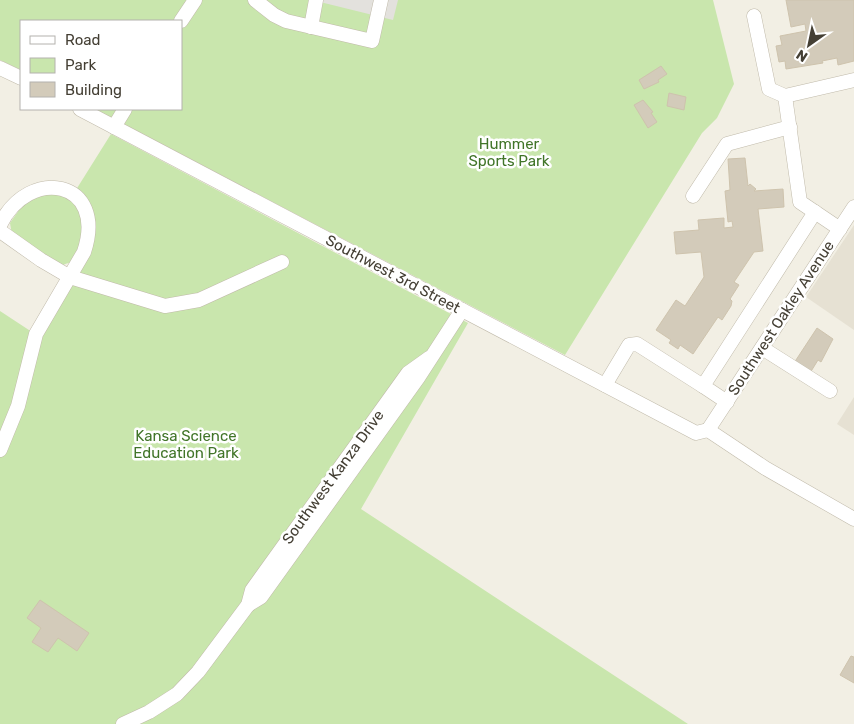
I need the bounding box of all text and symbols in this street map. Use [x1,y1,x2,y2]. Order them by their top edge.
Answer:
legend [20,20,182,110]
north arrow [784,20,834,70]
text: Road [65,31,101,49]
text: N [793,46,811,65]
text: Park [65,56,96,74]
text: Building [65,81,122,99]
park label: Hummer Sports Park [469,135,550,170]
street label: Southwest 3rd Street [323,231,463,317]
street label: Southwest Oakley Avenue [724,237,838,399]
street label: Southwest Kanza Drive [278,406,388,548]
park label: Kansa Science Education Park [133,427,239,462]

